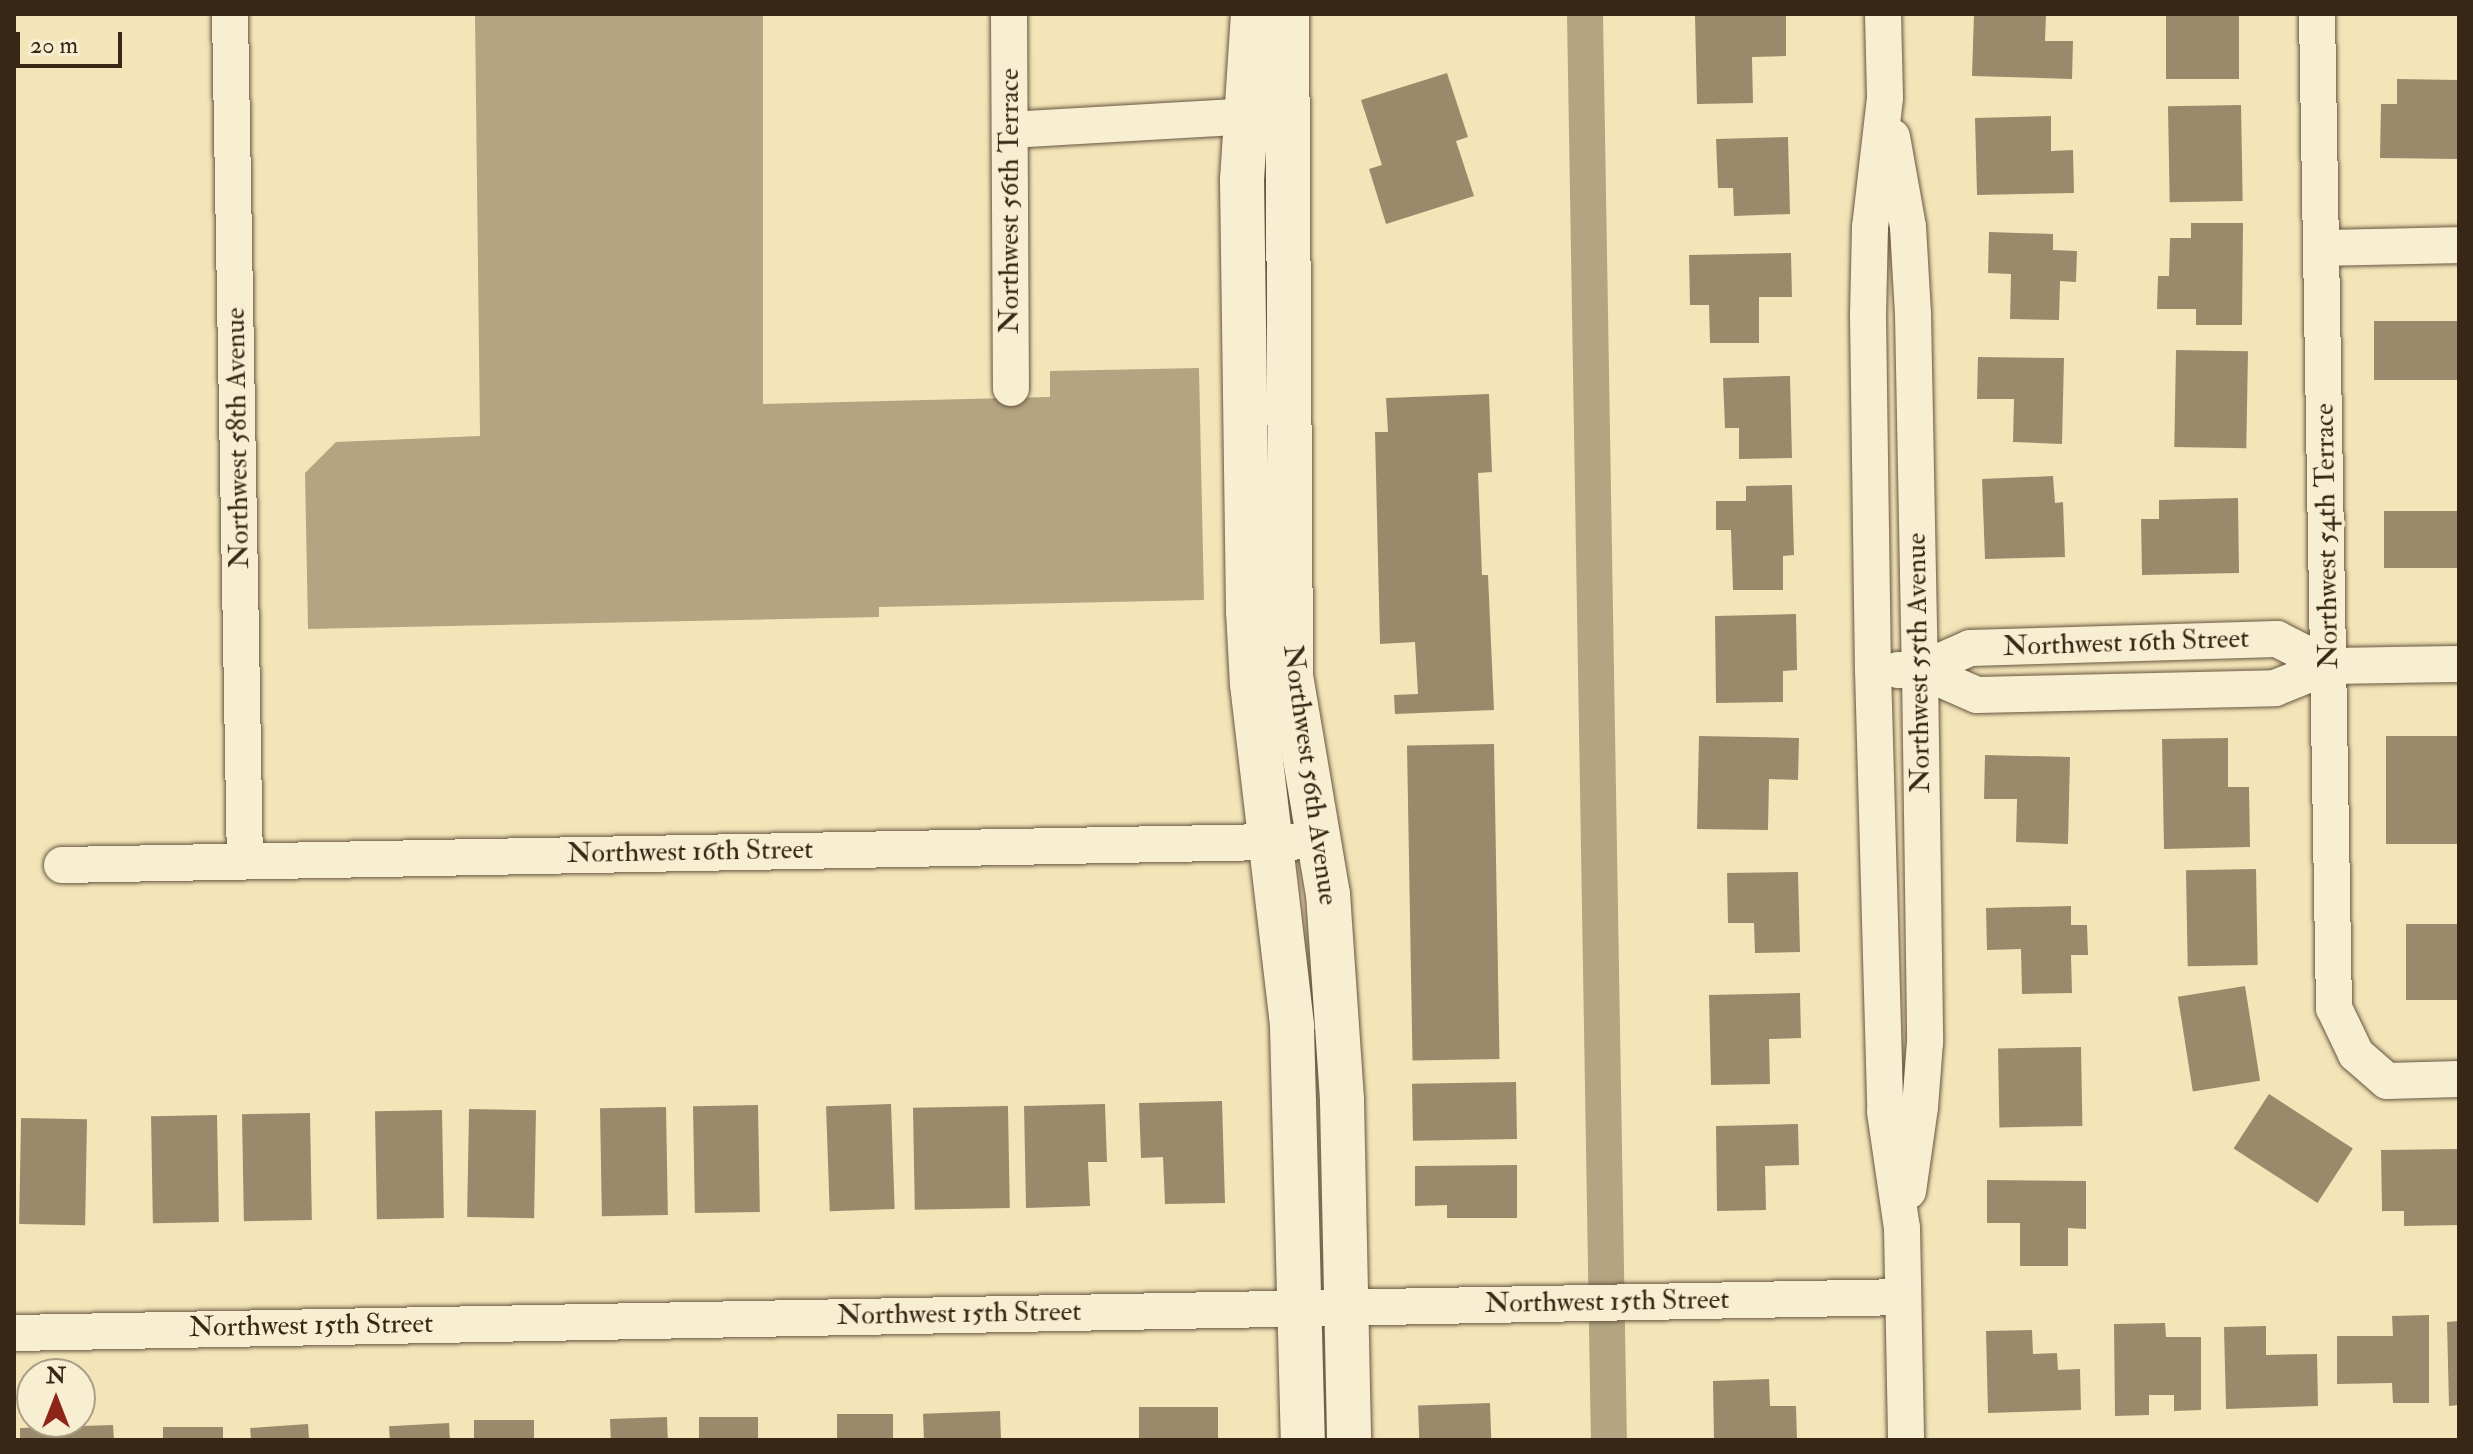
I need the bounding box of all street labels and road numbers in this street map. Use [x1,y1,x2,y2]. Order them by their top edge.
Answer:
street label: Northwest 56th Terrace [993,68,1027,334]
street label: Northwest 58th Avenue [219,307,257,569]
street label: Northwest 54th Terrace [2308,403,2346,669]
street label: Northwest 55th Avenue [1900,533,1938,793]
street label: Northwest 16th Street [2002,622,2250,664]
street label: Northwest 56th Avenue [1275,643,1345,907]
street label: Northwest 16th Street [567,833,813,871]
street label: Northwest 15th Street [1484,1283,1730,1321]
street label: Northwest 15th Street [836,1295,1082,1333]
street label: Northwest 15th Street [188,1307,434,1345]

